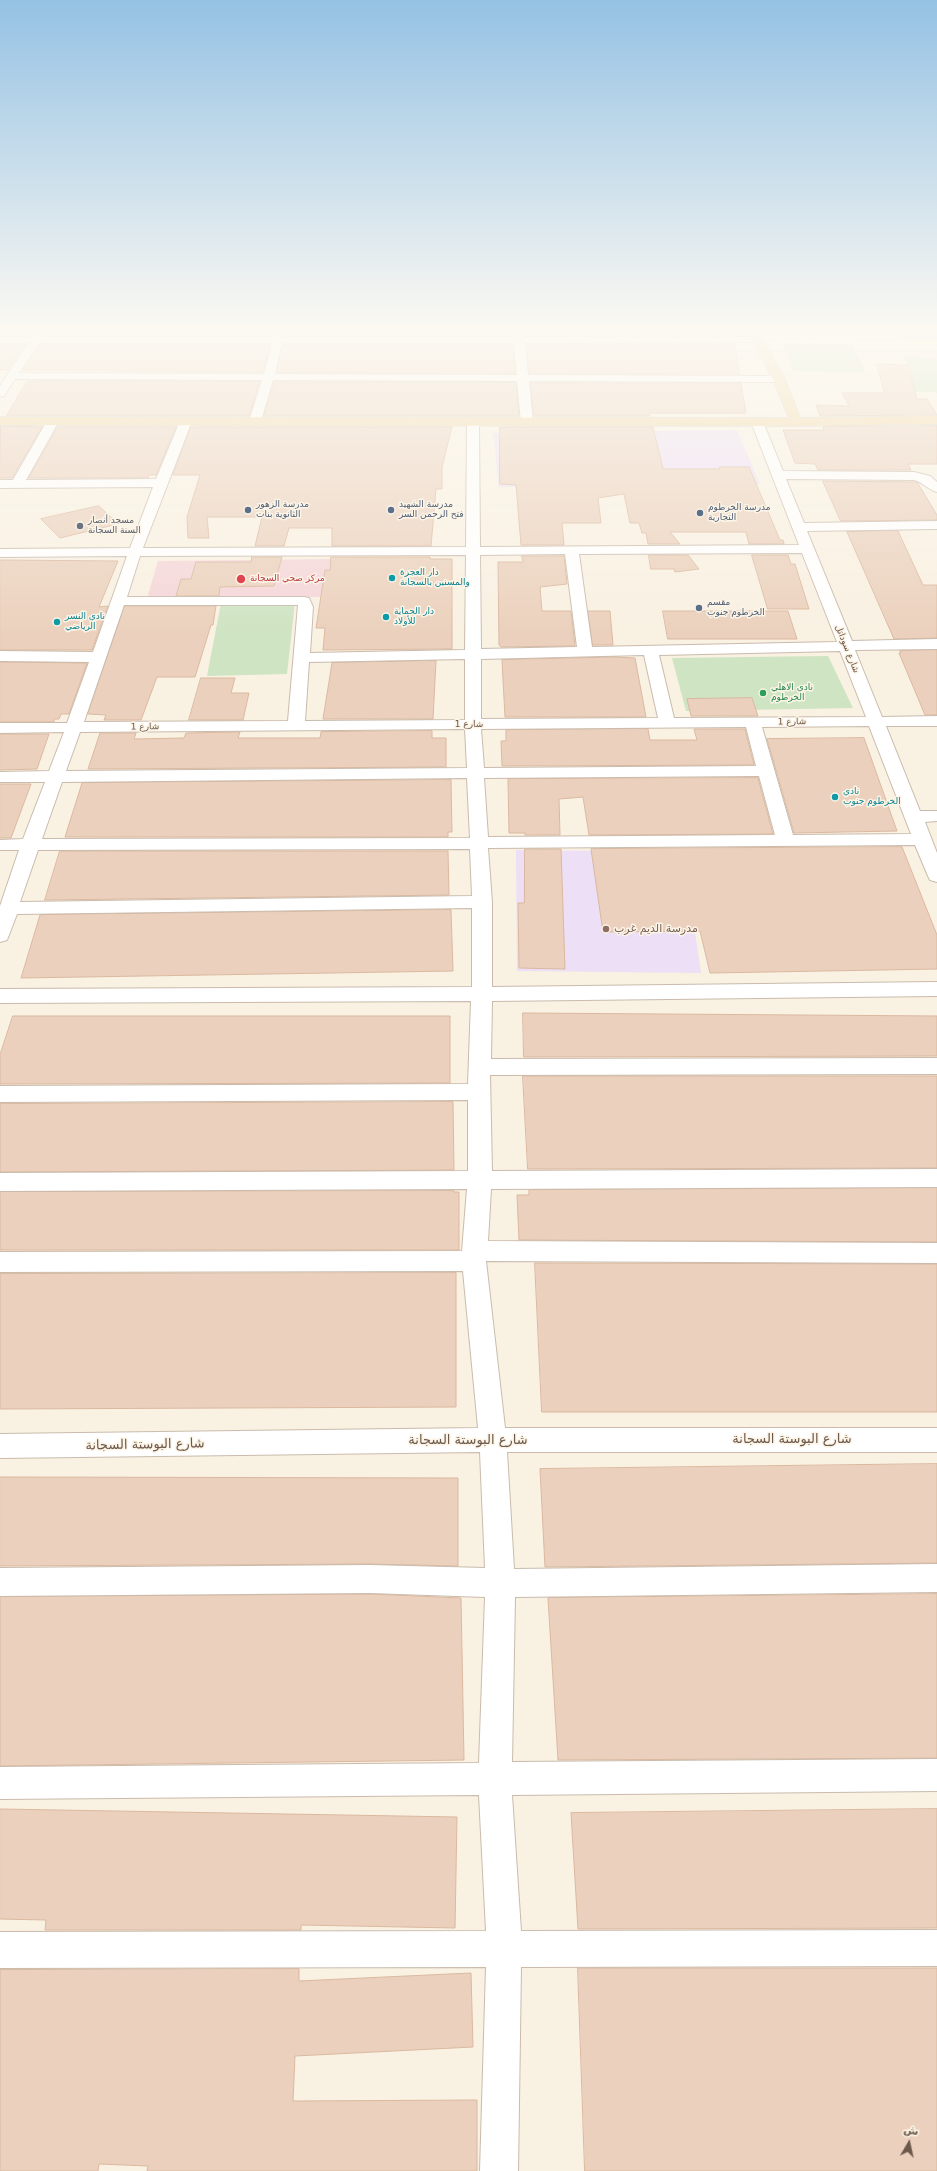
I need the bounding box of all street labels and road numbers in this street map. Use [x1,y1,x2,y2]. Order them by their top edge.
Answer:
street label: شارع سوداتل [832,623,862,675]
street label: شارع 1 [778,716,806,728]
street label: شارع 1 [455,720,483,730]
street label: شارع 1 [131,721,159,733]
street label: شارع البوستة السجانة [732,1432,852,1448]
street label: شارع البوستة السجانة [408,1433,528,1449]
street label: شارع البوستة السجانة [85,1436,205,1454]

